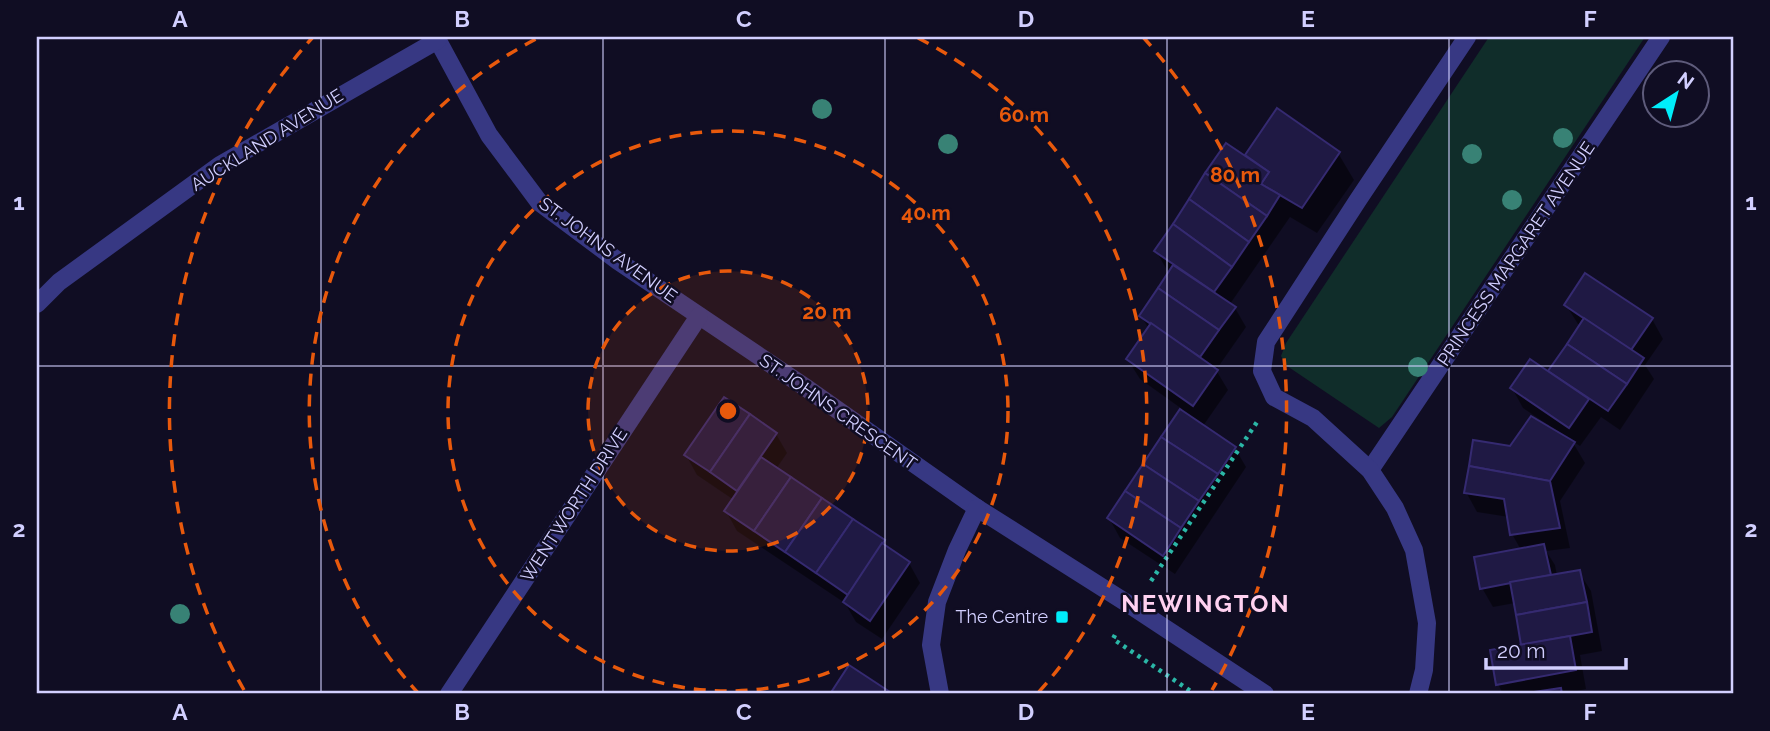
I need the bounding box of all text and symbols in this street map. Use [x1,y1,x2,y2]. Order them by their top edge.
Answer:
text: A [172,5,188,32]
text: B [454,5,470,32]
text: C [736,5,752,32]
text: D [1018,5,1034,32]
text: E [1301,5,1315,32]
text: F [1583,5,1597,32]
north arrow [1640,60,1710,130]
text: N [1674,67,1698,93]
street label: AUCKLAND AVENUE [187,84,347,195]
text: 60 m [999,102,1049,127]
street label: PRINCESS MARGARET AVENUE [1433,138,1599,370]
text: 80 m [1210,162,1260,187]
text: 1 [13,188,25,215]
text: 1 [1745,188,1757,215]
street label: ST. JOHNS AVENUE [535,193,681,307]
text: 40 m [901,200,951,225]
text: 20 m [802,299,852,324]
street label: ST. JOHNS CRESCENT [756,349,921,474]
centre of rings [716,399,740,423]
street label: WENTWORTH DRIVE [516,424,631,586]
text: 2 [13,515,25,542]
text: 2 [1745,515,1757,542]
district label: NEWINGTON [1121,589,1291,618]
place label: The Centre [955,606,1048,627]
marker: The Centre [1054,609,1070,625]
scale bar [1486,626,1626,670]
text: 20 m [1497,638,1545,663]
text: A [172,698,188,725]
text: B [454,698,470,725]
text: C [736,698,752,725]
text: D [1018,698,1034,725]
text: E [1301,698,1315,725]
text: F [1583,698,1597,725]

